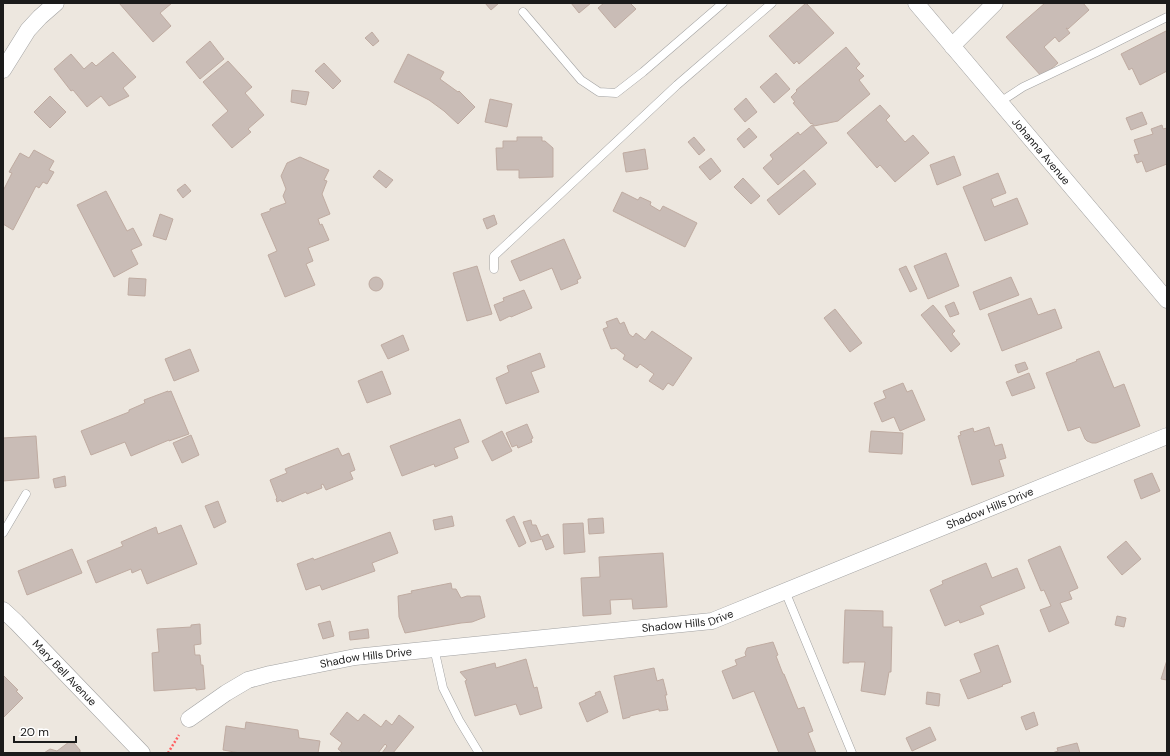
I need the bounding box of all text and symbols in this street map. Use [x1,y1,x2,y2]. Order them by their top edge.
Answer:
street label: Johanna Avenue [1009,115,1073,188]
street label: Shadow Hills Drive [944,484,1035,532]
street label: Shadow Hills Drive [641,606,735,635]
street label: Mary Bell Avenue [30,637,100,709]
street label: Shadow Hills Drive [319,644,413,671]
scale bar [14,718,76,744]
text: 20 m [20,724,49,740]

